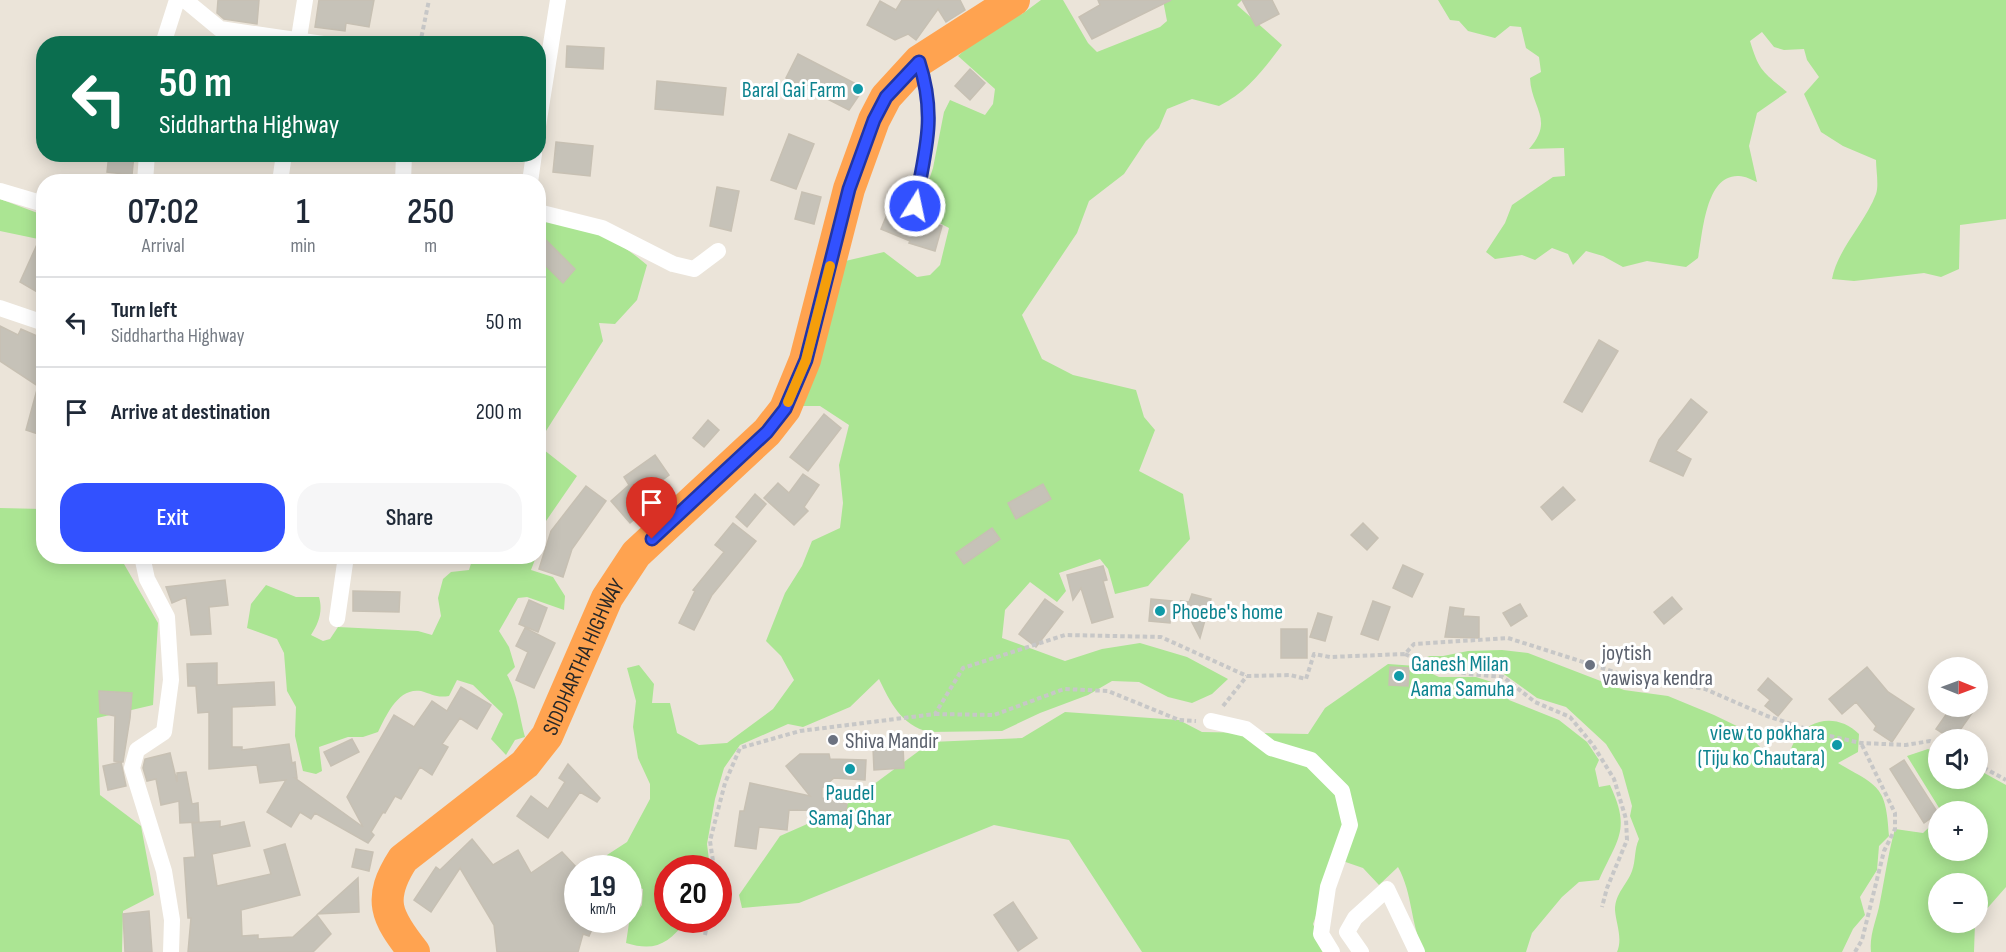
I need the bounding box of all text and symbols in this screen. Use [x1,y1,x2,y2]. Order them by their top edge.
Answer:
text: 50 m [159,58,232,109]
icon: left [60,60,138,138]
place label: Baral Gai Farm [742,77,846,104]
marker: Baral Gai Farm [851,82,865,96]
text: Siddhartha Highway [159,109,339,141]
position arrow [883,174,947,238]
text: 07:02 [128,191,199,234]
text: 1 [296,191,310,234]
text: 250 [407,191,454,234]
text: Arrival [142,234,185,258]
text: min [290,234,316,258]
text: m [424,234,437,258]
text: Turn left [111,297,177,324]
icon: left [60,306,93,339]
text: 50 m [486,309,522,336]
text: Siddhartha Highway [111,324,244,348]
icon: arrive [60,396,93,429]
text: Arrive at destination [111,399,270,426]
text: 200 m [476,399,522,426]
pin [626,477,677,539]
button: Exit [60,483,285,552]
button: Share [297,483,522,552]
icon: arrive [635,486,668,519]
street label: SIDDHARTHA HIGHWAY [537,574,631,739]
place label: Phoebe's home [1172,599,1283,626]
marker: Phoebe's home [1153,604,1167,618]
place label: joytish vawisya kendra [1601,640,1713,692]
place label: Ganesh Milan Aama Samuha [1410,651,1514,703]
north arrow [1928,657,1988,717]
map controls [1928,657,1988,933]
marker: joytish vawisya kendra [1583,658,1597,672]
marker: Ganesh Milan Aama Samuha [1392,669,1406,683]
place label: view to pokhara (Tiju ko Chautara) [1698,720,1825,772]
place label: Shiva Mandir [845,728,939,755]
button: sound [1928,729,1988,789]
marker: Shiva Mandir [826,733,840,747]
marker: view to pokhara (Tiju ko Chautara) [1830,738,1844,752]
marker: Paudel Samaj Ghar [843,762,857,776]
place label: Paudel Samaj Ghar [808,780,892,832]
button: + [1928,801,1988,861]
speed limit sign: 20 [654,855,732,933]
text: 19 [590,869,616,905]
button: − [1928,873,1988,933]
text: km/h [590,900,616,919]

